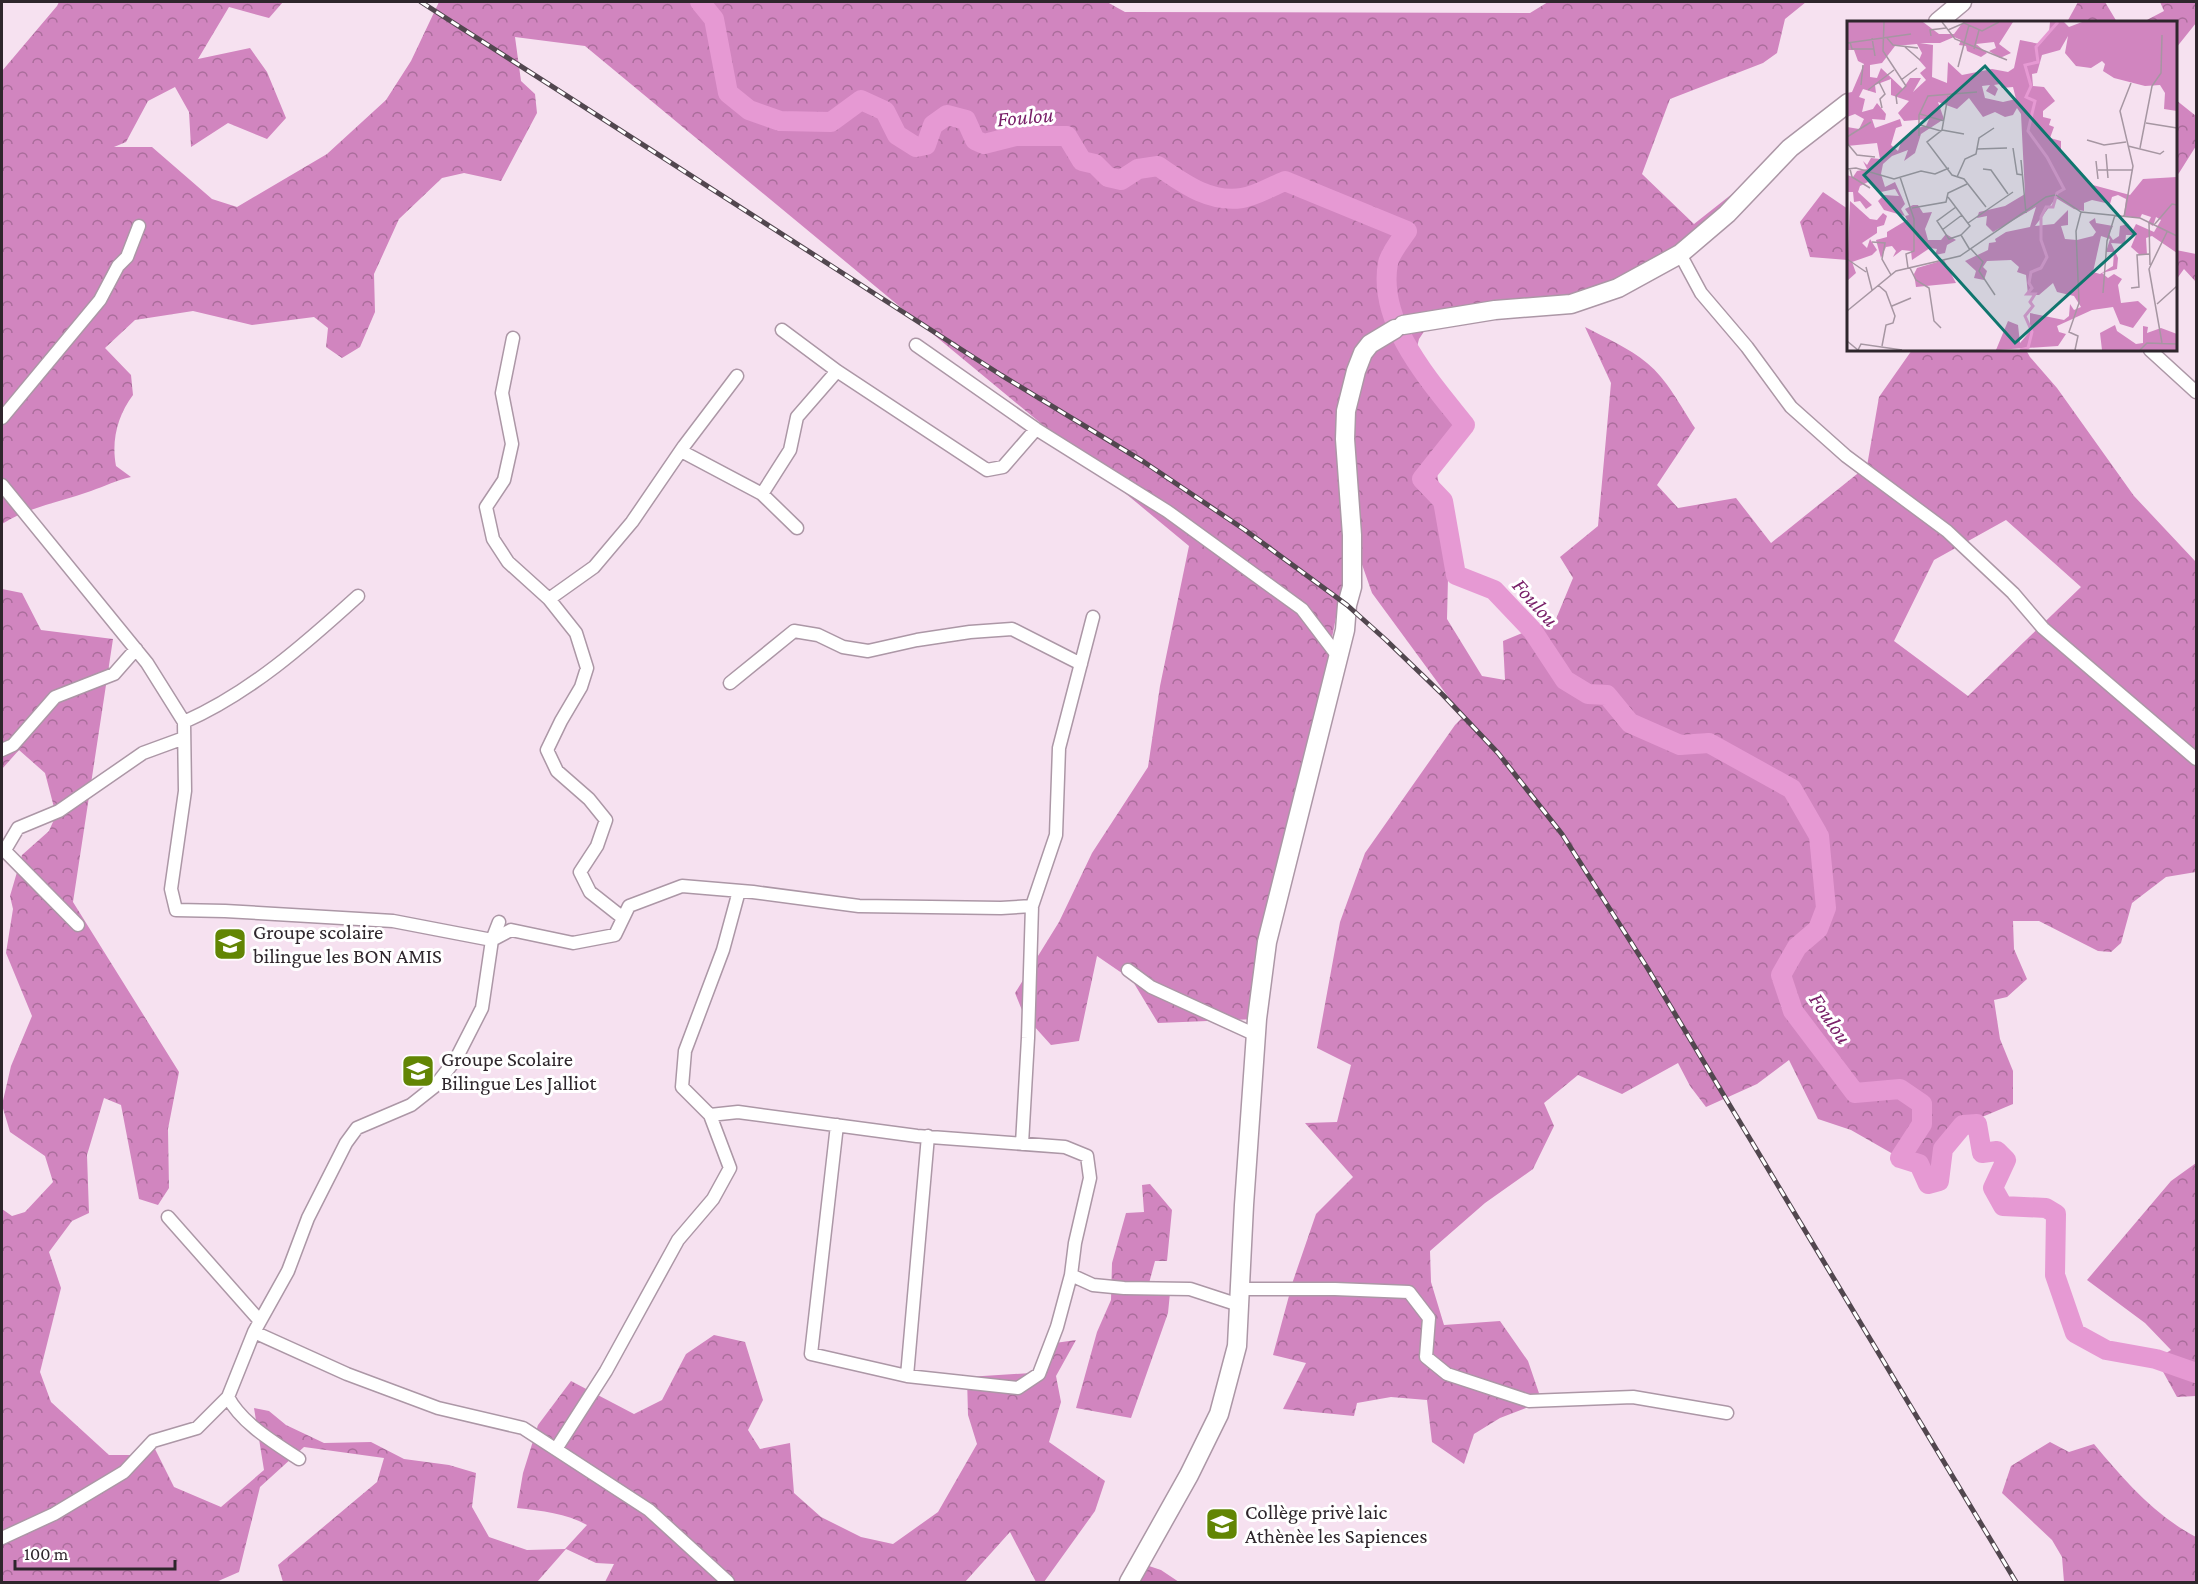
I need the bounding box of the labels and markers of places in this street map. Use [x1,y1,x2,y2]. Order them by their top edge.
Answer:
place label: Groupe scolaire bilingue les BON AMIS [253,920,442,968]
school or university icon: Groupe scolaire bilingue les BON AMIS [212,926,248,962]
place label: Groupe Scolaire Bilingue Les Jalliot [441,1047,597,1095]
school or university icon: Groupe Scolaire Bilingue Les Jalliot [400,1053,436,1089]
place label: Collège privè laic Athènèe les Sapiences [1245,1500,1427,1548]
school or university icon: Collège privè laic Athènèe les Sapiences [1204,1506,1240,1542]

